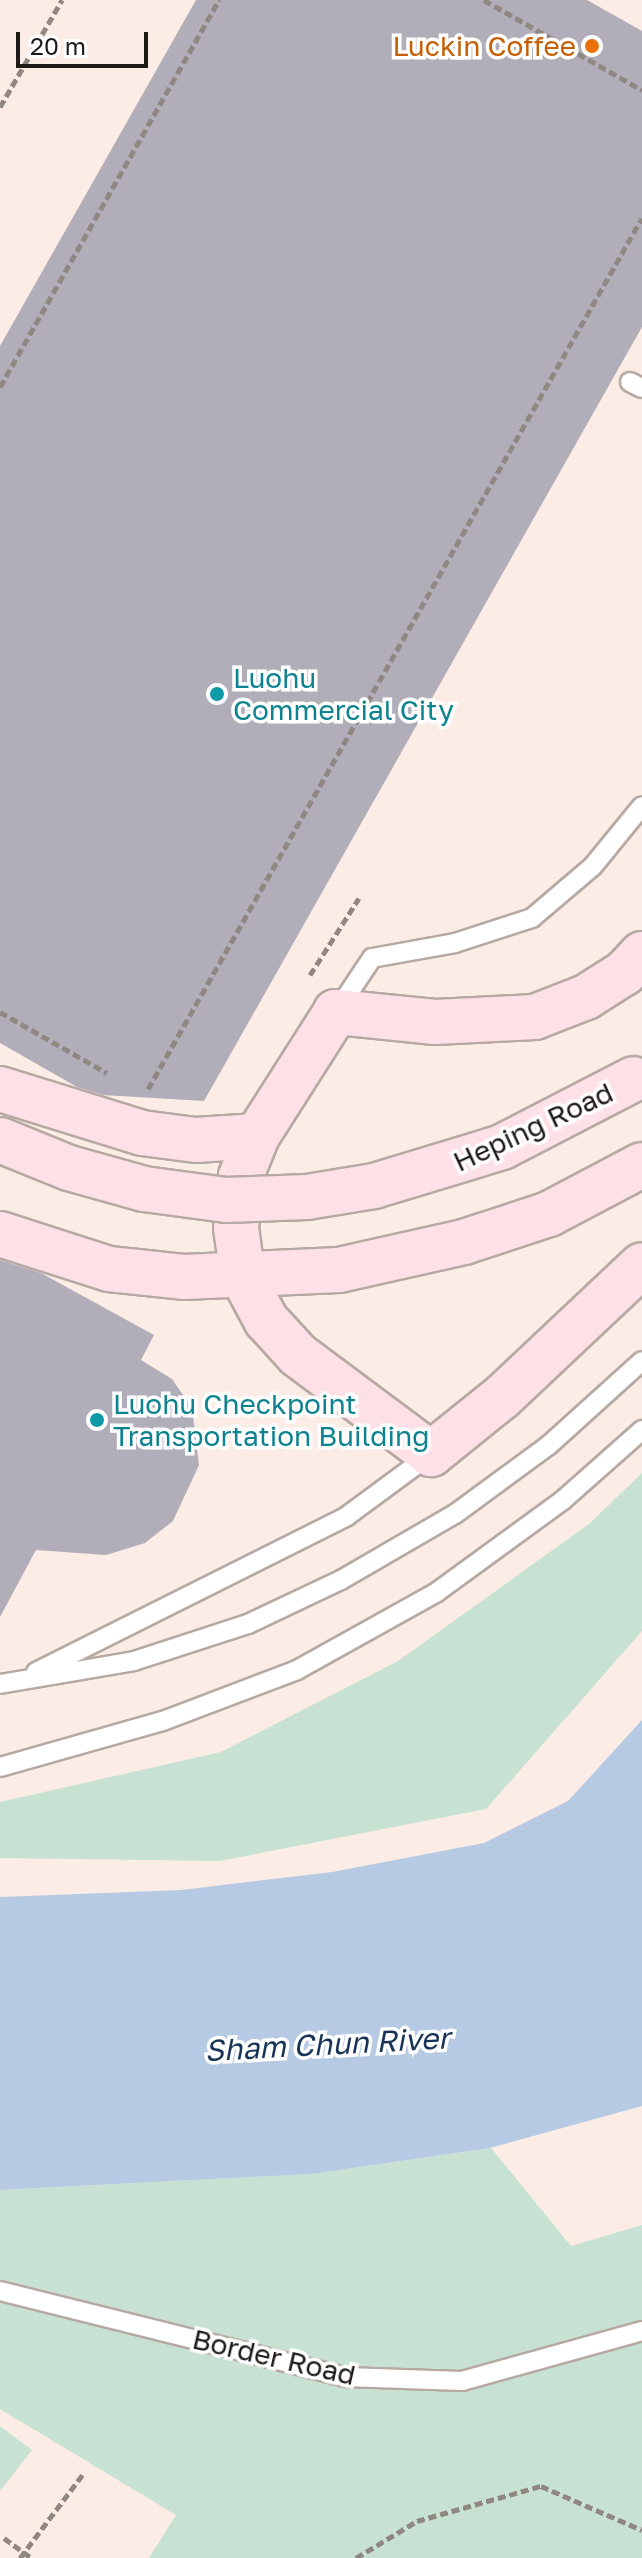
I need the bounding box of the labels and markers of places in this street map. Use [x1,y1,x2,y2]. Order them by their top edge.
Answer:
place label: Luckin Coffee [392,29,576,63]
marker: Luckin Coffee [583,37,601,55]
place label: Luohu Commercial City [233,661,454,727]
marker: Luohu Commercial City [208,685,226,703]
place label: Luohu Checkpoint Transportation Building [113,1387,429,1453]
marker: Luohu Checkpoint Transportation Building [88,1411,106,1429]

